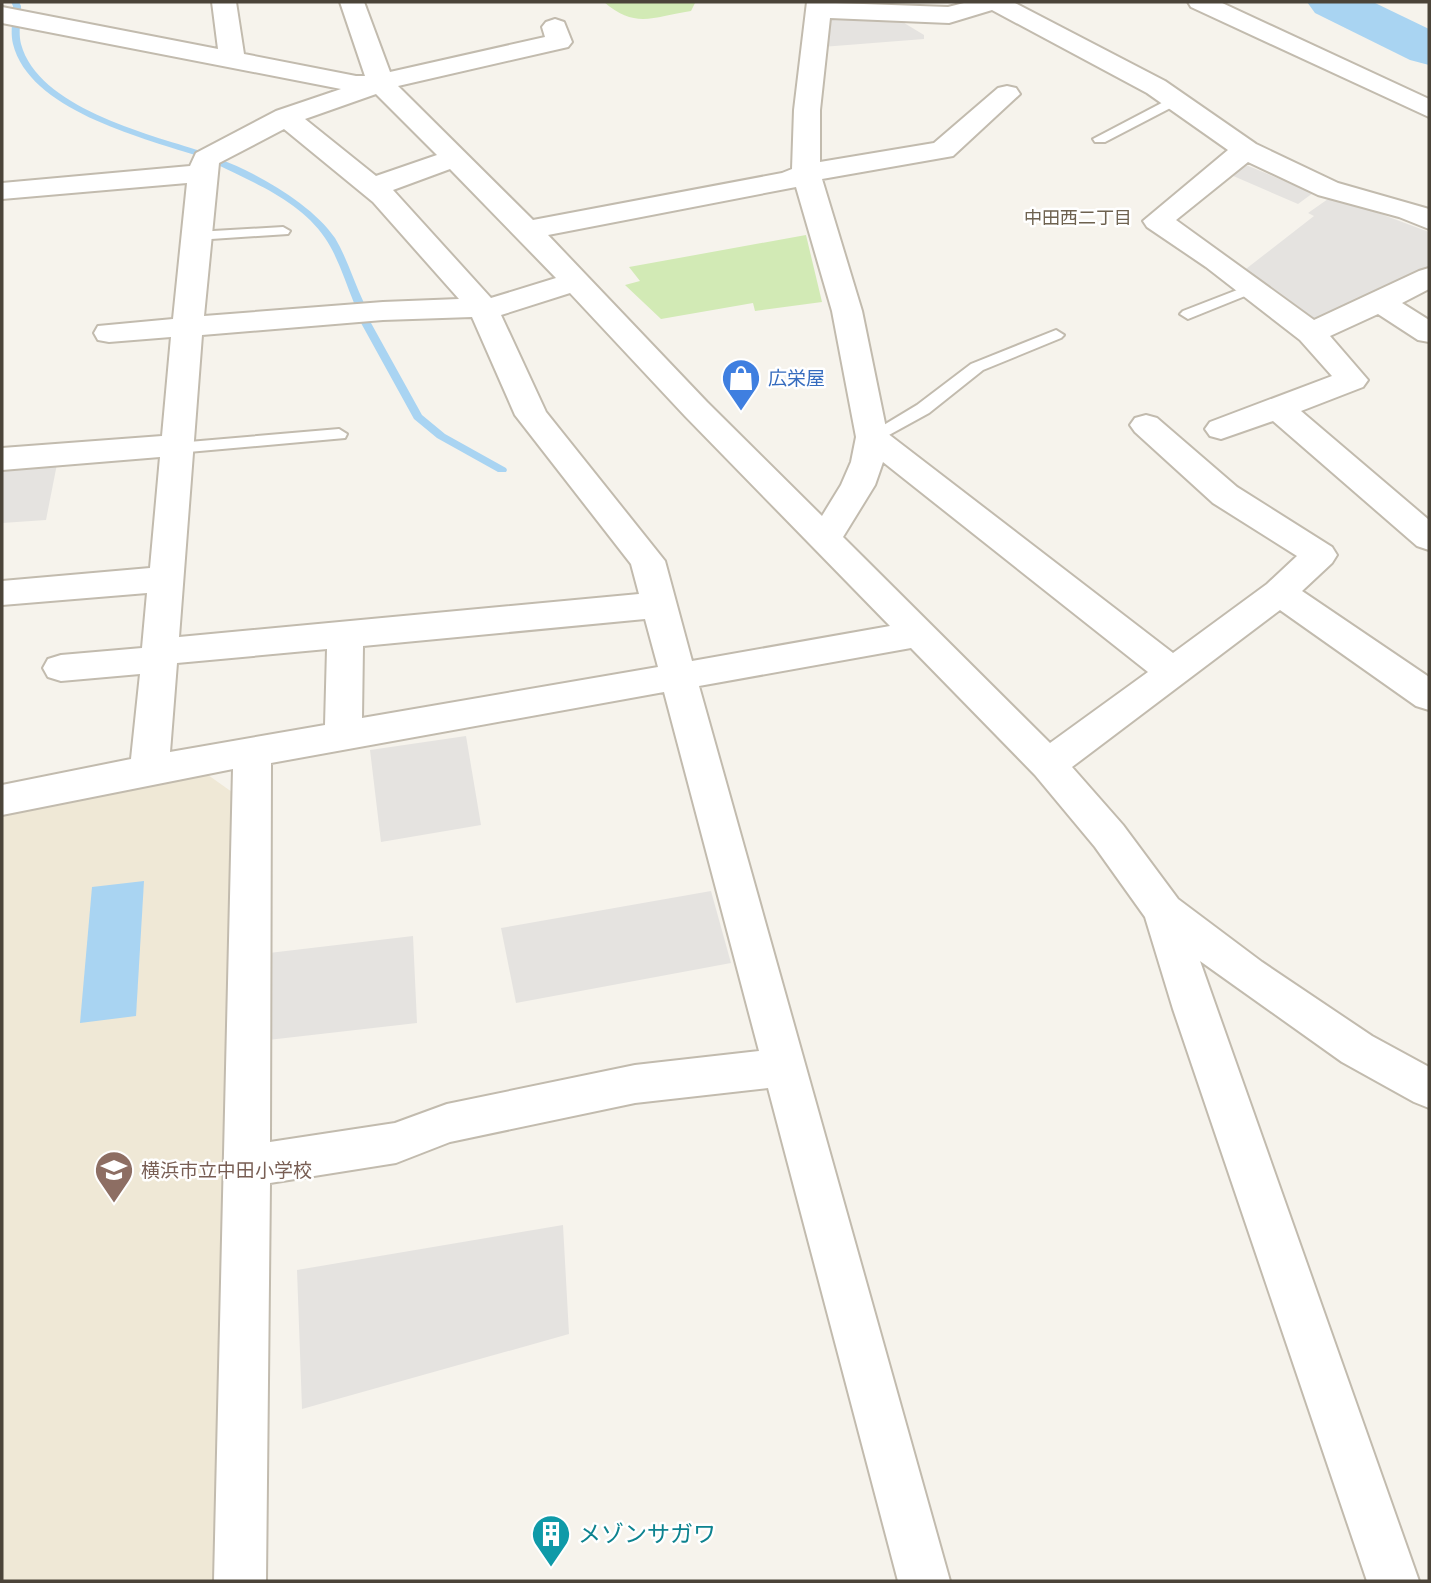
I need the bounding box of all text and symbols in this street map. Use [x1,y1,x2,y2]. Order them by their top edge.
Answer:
district label: 中田西二丁目 [1024,206,1132,229]
shop icon: 広栄屋 [720,357,762,412]
place label: 広栄屋 [768,366,825,390]
school or university icon: 横浜市立中田小学校 [93,1149,135,1204]
place label: 横浜市立中田小学校 [141,1158,312,1182]
building icon: メゾンサガワ [530,1513,572,1568]
place label: メゾンサガワ [578,1518,716,1548]

